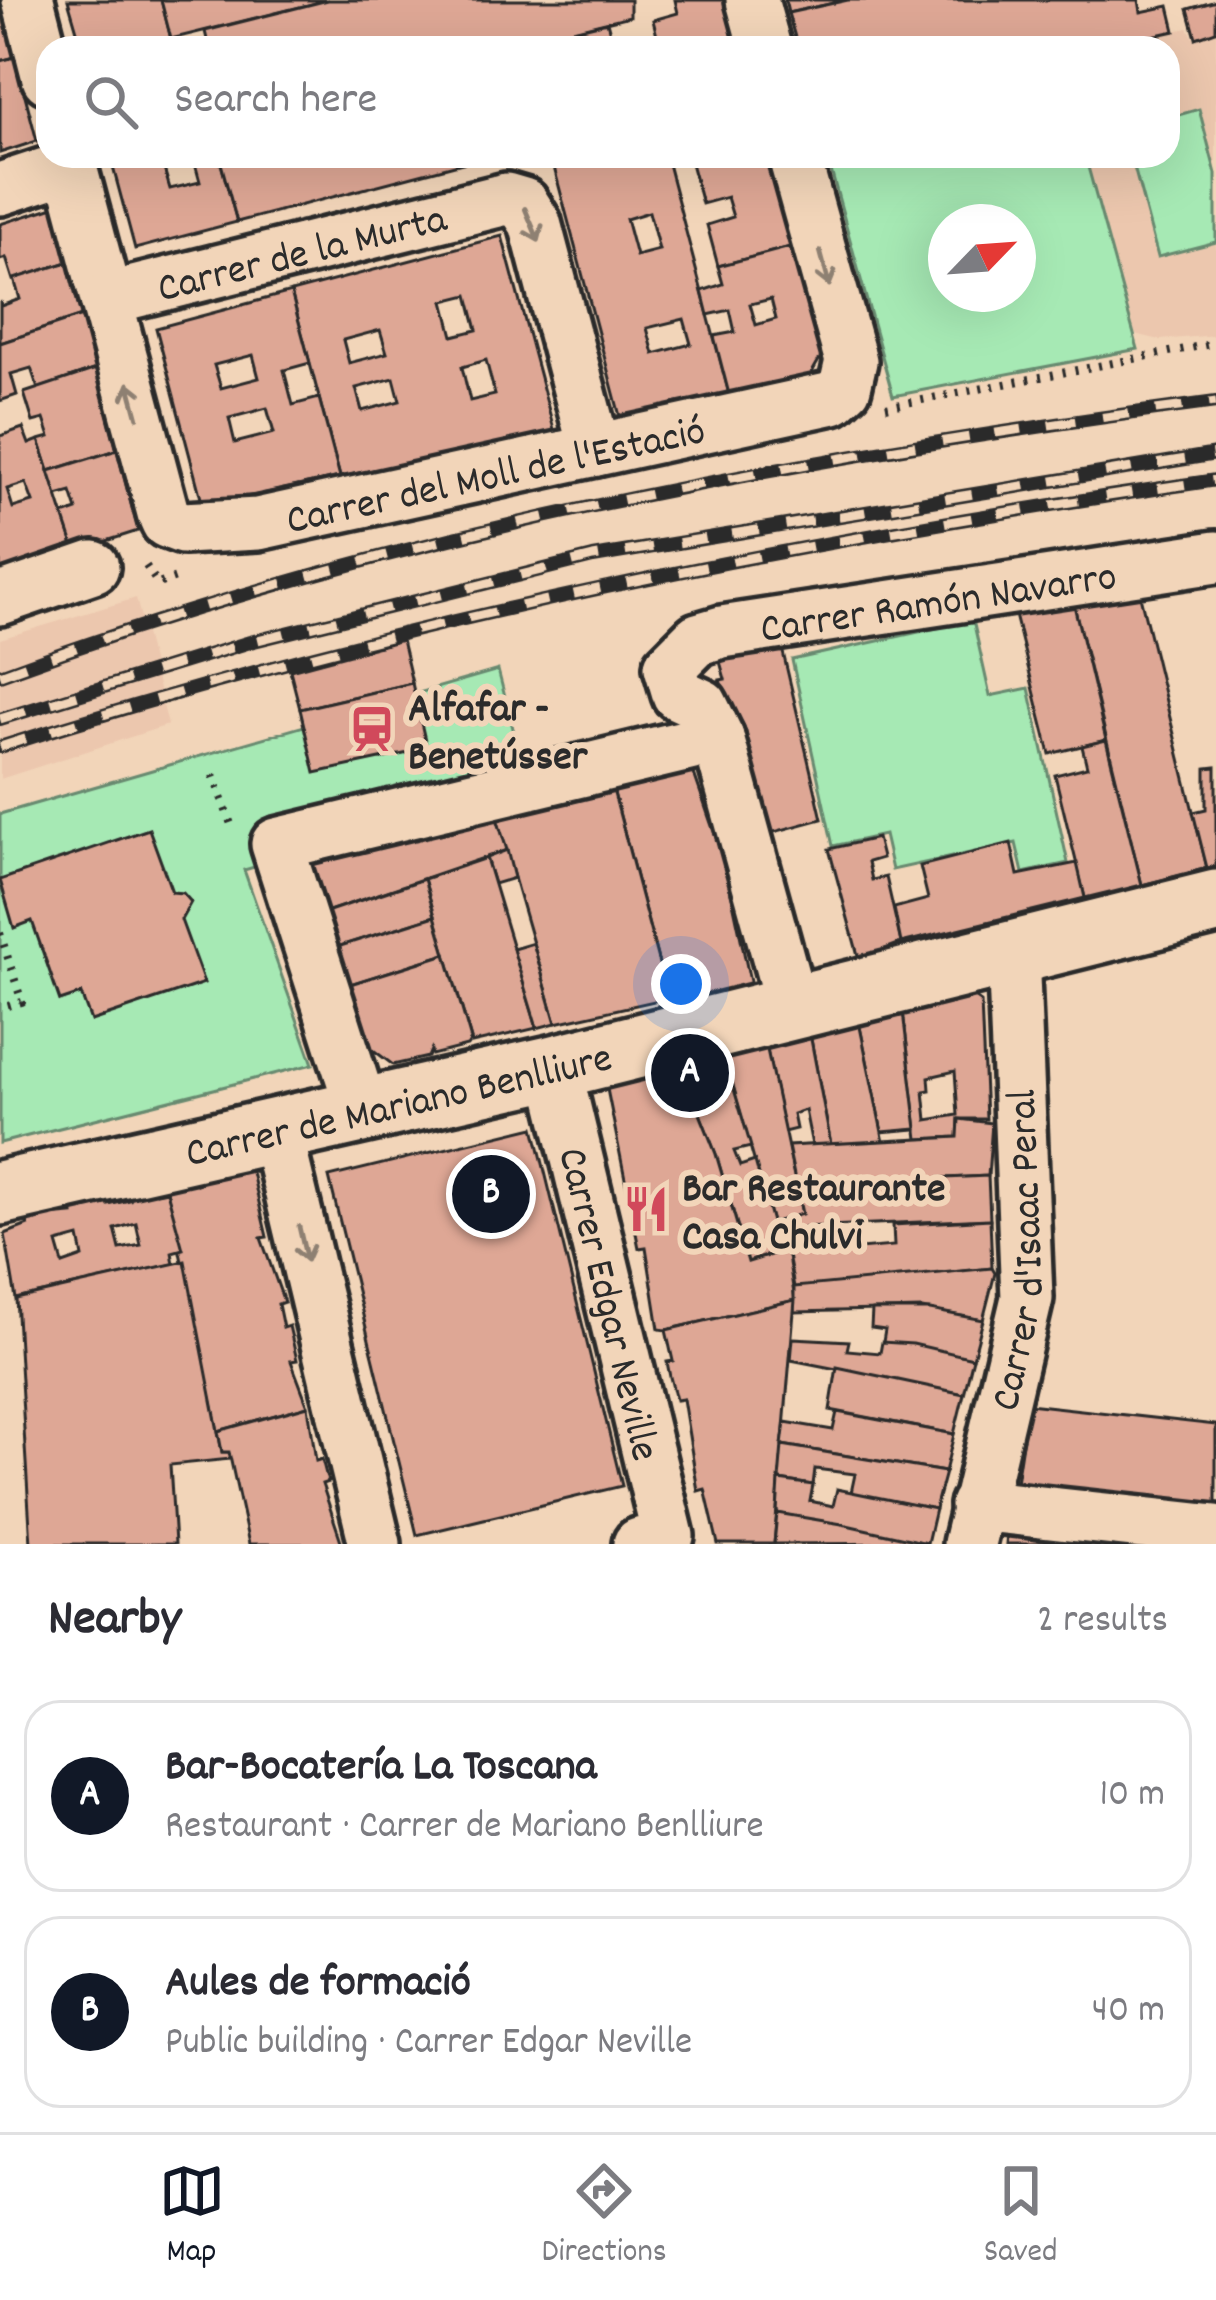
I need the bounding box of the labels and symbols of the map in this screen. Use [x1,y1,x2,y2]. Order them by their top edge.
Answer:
street label: Carrer de la Murta [152,192,455,322]
north arrow [928,204,1036,312]
one-way arrow [523,206,544,243]
one-way arrow [816,249,838,287]
one-way arrow [121,382,143,420]
street label: Carrer del Moll de l'Estació [281,404,712,554]
street label: Carrer Ramón Navarro [756,550,1121,663]
place label: Alfafar - Benetússer [408,682,589,790]
station icon: Alfafar - Benetússer [347,704,397,754]
your location [651,954,711,1014]
pin: A [651,1028,729,1118]
street label: Carrer de Mariano Benlliure [180,1031,619,1187]
street label: Carrer d'Isaac Peral [978,1088,1064,1418]
street label: Carrer Edgar Neville [538,1142,672,1468]
pin: B [452,1149,530,1239]
place label: Bar Restaurante Casa Chulvi [682,1162,945,1270]
restaurant icon: Bar Restaurante Casa Chulvi [621,1184,671,1234]
one-way arrow [293,1225,315,1263]

